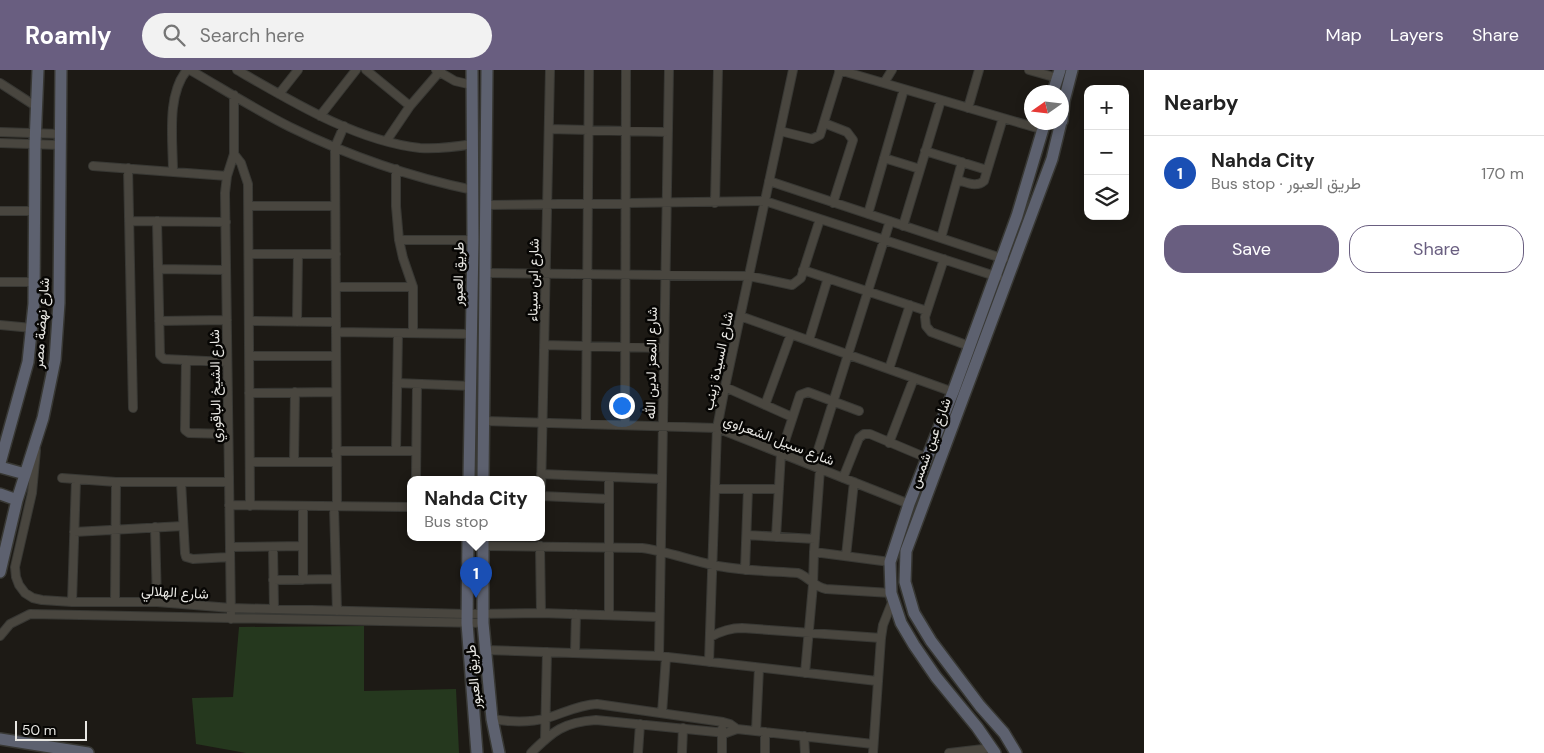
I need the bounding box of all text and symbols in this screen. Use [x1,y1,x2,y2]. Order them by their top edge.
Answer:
search box [142,13,492,58]
text: Roamly [25,20,112,51]
icon: search [160,21,188,49]
text: Search here [200,23,304,48]
text: Map [1326,23,1362,47]
text: Layers [1390,23,1444,47]
text: Share [1472,23,1519,47]
north arrow [1024,85,1069,130]
map controls [1084,85,1129,220]
button: + [1084,85,1129,130]
text: Nearby [1164,89,1238,117]
button: − [1084,130,1129,175]
text: Nahda City [1211,148,1315,173]
text: 1 [1177,163,1183,184]
text: 170 m [1481,163,1524,184]
text: Bus stop · طريق العبور [1211,173,1361,194]
button: layers [1084,175,1129,220]
button: Save [1164,225,1339,273]
button: Share [1349,225,1524,273]
street label: شارع ابن سيناء [523,238,545,322]
street label: طريق العبور [448,242,468,307]
street label: شارع نهضة مصر [29,277,55,370]
street label: شارع المعز لدين الله [641,307,663,419]
street label: شارع السيدة زينب [699,310,739,413]
street label: شارع الشيخ الباقوري [205,329,228,443]
your location [609,393,635,419]
street label: شارع عين شمس [905,395,957,491]
street label: شارع سبيل الشعراوي [720,411,837,472]
popup [407,476,545,541]
text: Nahda City [424,486,528,511]
text: Bus stop [424,511,488,532]
pin: 1 [460,557,492,598]
street label: شارع الهلالي [141,581,209,606]
street label: طريق العبور [461,644,485,711]
scale bar [15,718,88,741]
text: 50 m [22,721,56,739]

